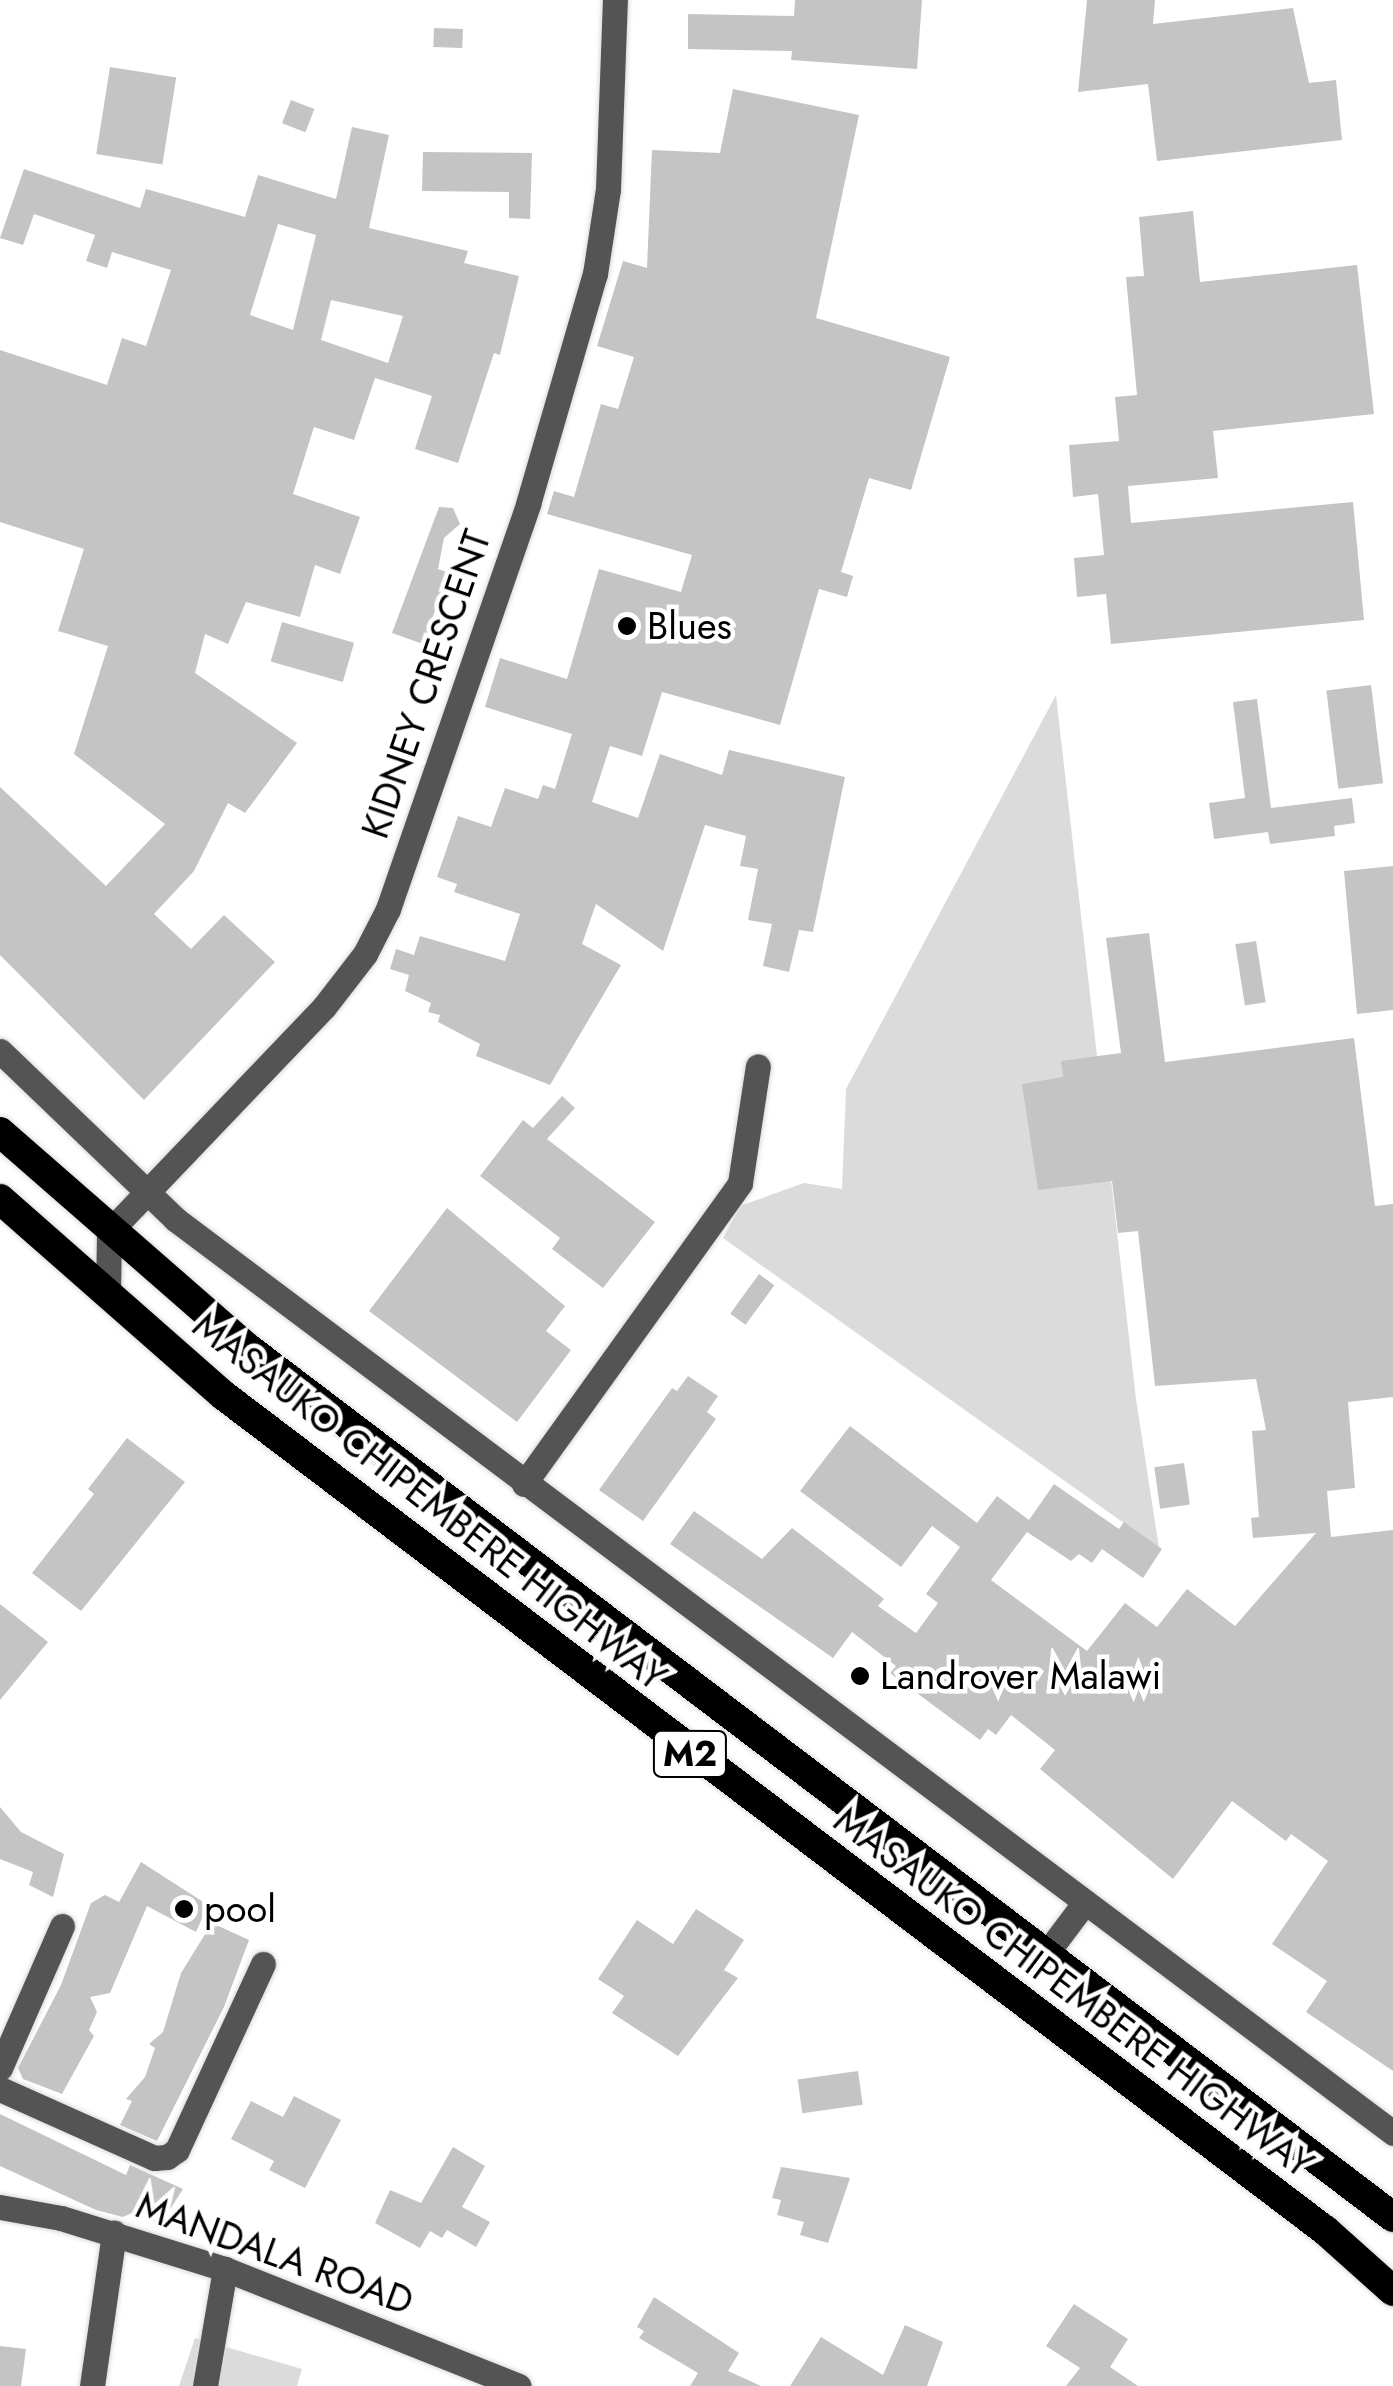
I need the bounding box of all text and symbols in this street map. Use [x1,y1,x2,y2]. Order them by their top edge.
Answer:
street label: KIDNEY CRESCENT [352,524,500,844]
place label: Blues [647,603,732,649]
marker: Blues [616,615,638,637]
street label: MASAUKO CHIPEMBERE HIGHWAY [184,1302,676,1700]
place label: Landrover Malawi [880,1653,1161,1699]
marker: Landrover Malawi [849,1665,871,1687]
road number: M2 [652,1724,728,1784]
street label: MASAUKO CHIPEMBERE HIGHWAY [826,1797,1322,2187]
place label: pool [204,1886,276,1932]
marker: pool [173,1898,195,1920]
street label: MANDALA ROAD [131,2182,419,2324]

